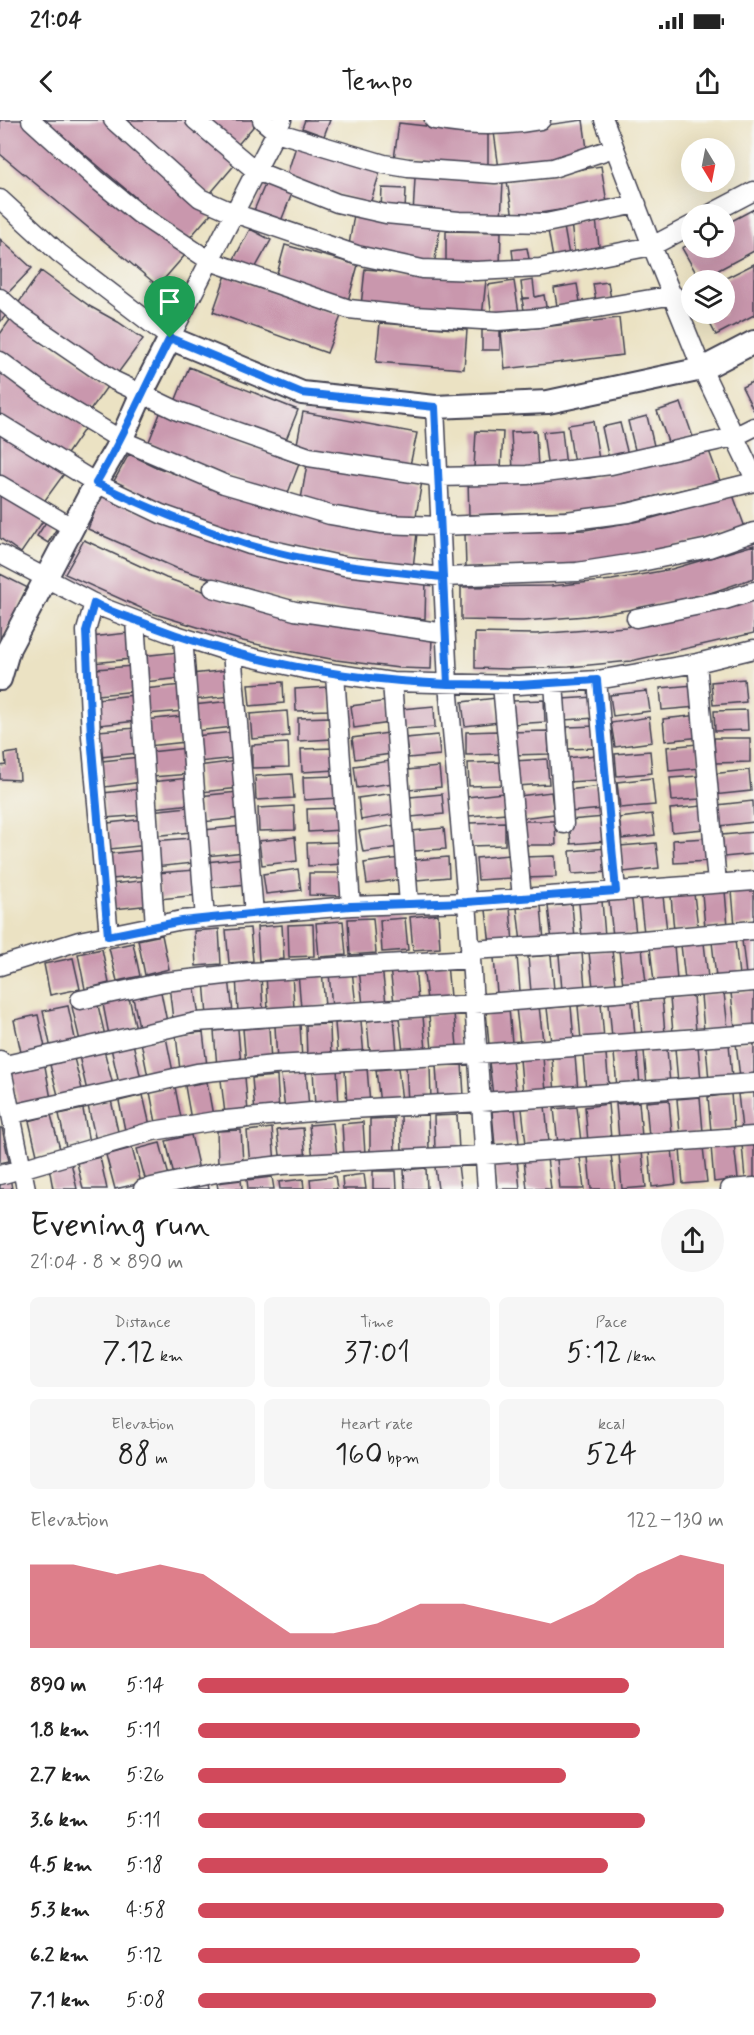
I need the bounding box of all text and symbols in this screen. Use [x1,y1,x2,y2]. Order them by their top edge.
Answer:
text: 21:04 [30,7,82,35]
text: Tempo [341,64,413,99]
icon: back [30,65,63,98]
icon: share [691,65,724,98]
north arrow [681,138,735,192]
map controls [681,138,735,324]
button: locate [681,204,735,258]
button: layers [681,270,735,324]
pin [144,276,195,338]
icon: arrive [153,285,186,318]
text: Evening run [30,1204,210,1248]
button: share [661,1209,724,1272]
text: 21:04 · 8 × 890 m [30,1249,183,1276]
text: Distance [115,1312,171,1333]
text: Time [360,1312,394,1333]
text: Pace [595,1312,627,1333]
text: 7.12 [102,1333,156,1372]
text: 37:01 [344,1333,410,1372]
text: 5:12 [566,1333,622,1372]
text: km [156,1346,183,1367]
text: /km [622,1346,656,1367]
text: Elevation [111,1414,174,1435]
text: Heart rate [341,1414,413,1435]
text: kcal [598,1414,625,1435]
text: 88 [117,1435,151,1474]
text: 160 [335,1435,383,1474]
text: 524 [586,1435,637,1474]
text: m [151,1448,168,1469]
text: bpm [383,1448,419,1469]
text: Elevation [30,1507,109,1534]
text: 122–130 m [626,1507,724,1534]
text: 890 m [30,1672,87,1699]
text: 5:14 [126,1672,164,1699]
text: 1.8 km [30,1717,89,1744]
text: 5:11 [126,1717,161,1744]
text: 2.7 km [30,1762,91,1789]
text: 5:26 [126,1762,164,1789]
text: 3.6 km [30,1807,88,1834]
text: 5:11 [126,1807,161,1834]
text: 4.5 km [30,1852,92,1879]
text: 5:18 [126,1852,163,1879]
text: 5.3 km [30,1897,90,1924]
text: 4:58 [126,1897,166,1924]
text: 6.2 km [30,1942,89,1969]
text: 5:12 [126,1942,163,1969]
text: 7.1 km [30,1987,90,2014]
text: 5:08 [126,1987,165,2014]

